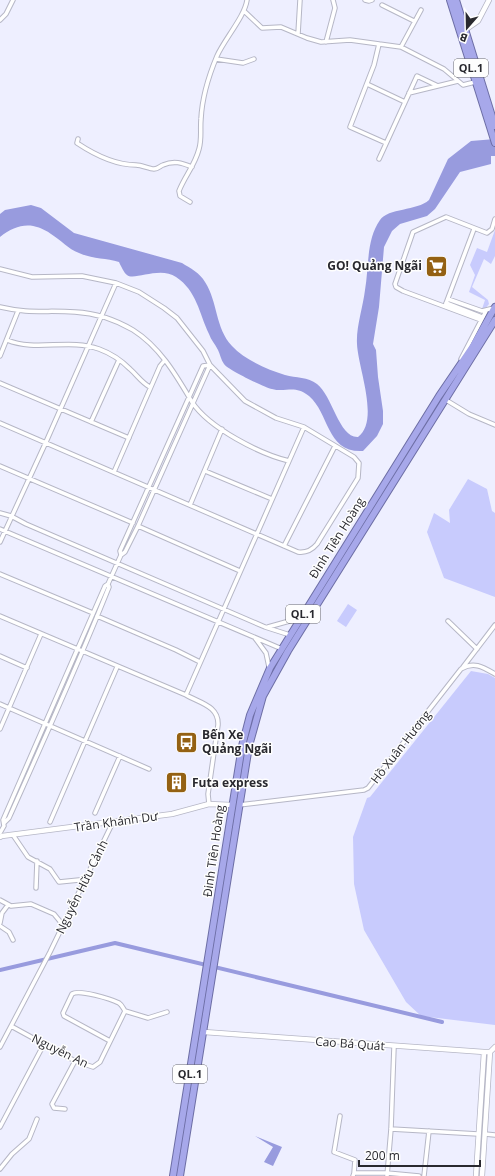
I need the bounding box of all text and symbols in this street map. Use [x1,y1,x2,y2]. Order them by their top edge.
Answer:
north arrow [447,8,487,48]
text: B [457,30,469,46]
road number: QL.1 [454,59,488,77]
supermarket icon: GO! Quảng Ngãi [424,253,450,279]
place label: GO! Quảng Ngãi [327,257,422,274]
street label: Đinh Tiên Hoàng [305,493,369,582]
road number: QL.1 [286,605,320,623]
street label: Hồ Xuân Hương [367,706,435,787]
place label: Bến Xe Quảng Ngãi [202,726,272,757]
bus stop icon: Bến Xe Quảng Ngãi [174,729,200,755]
building icon: Futa express [163,770,189,796]
place label: Futa express [192,774,268,791]
street label: Đinh Tiên Hoàng [199,803,228,898]
street label: Trần Khánh Dư [73,807,160,836]
street label: Nguyễn Hữu Cảnh [51,837,112,937]
street label: Nguyễn An [29,1030,91,1072]
street label: Cao Bá Quát [315,1033,385,1054]
road number: QL.1 [173,1065,207,1083]
scale bar [359,1142,480,1168]
text: 200 m [365,1147,400,1164]

